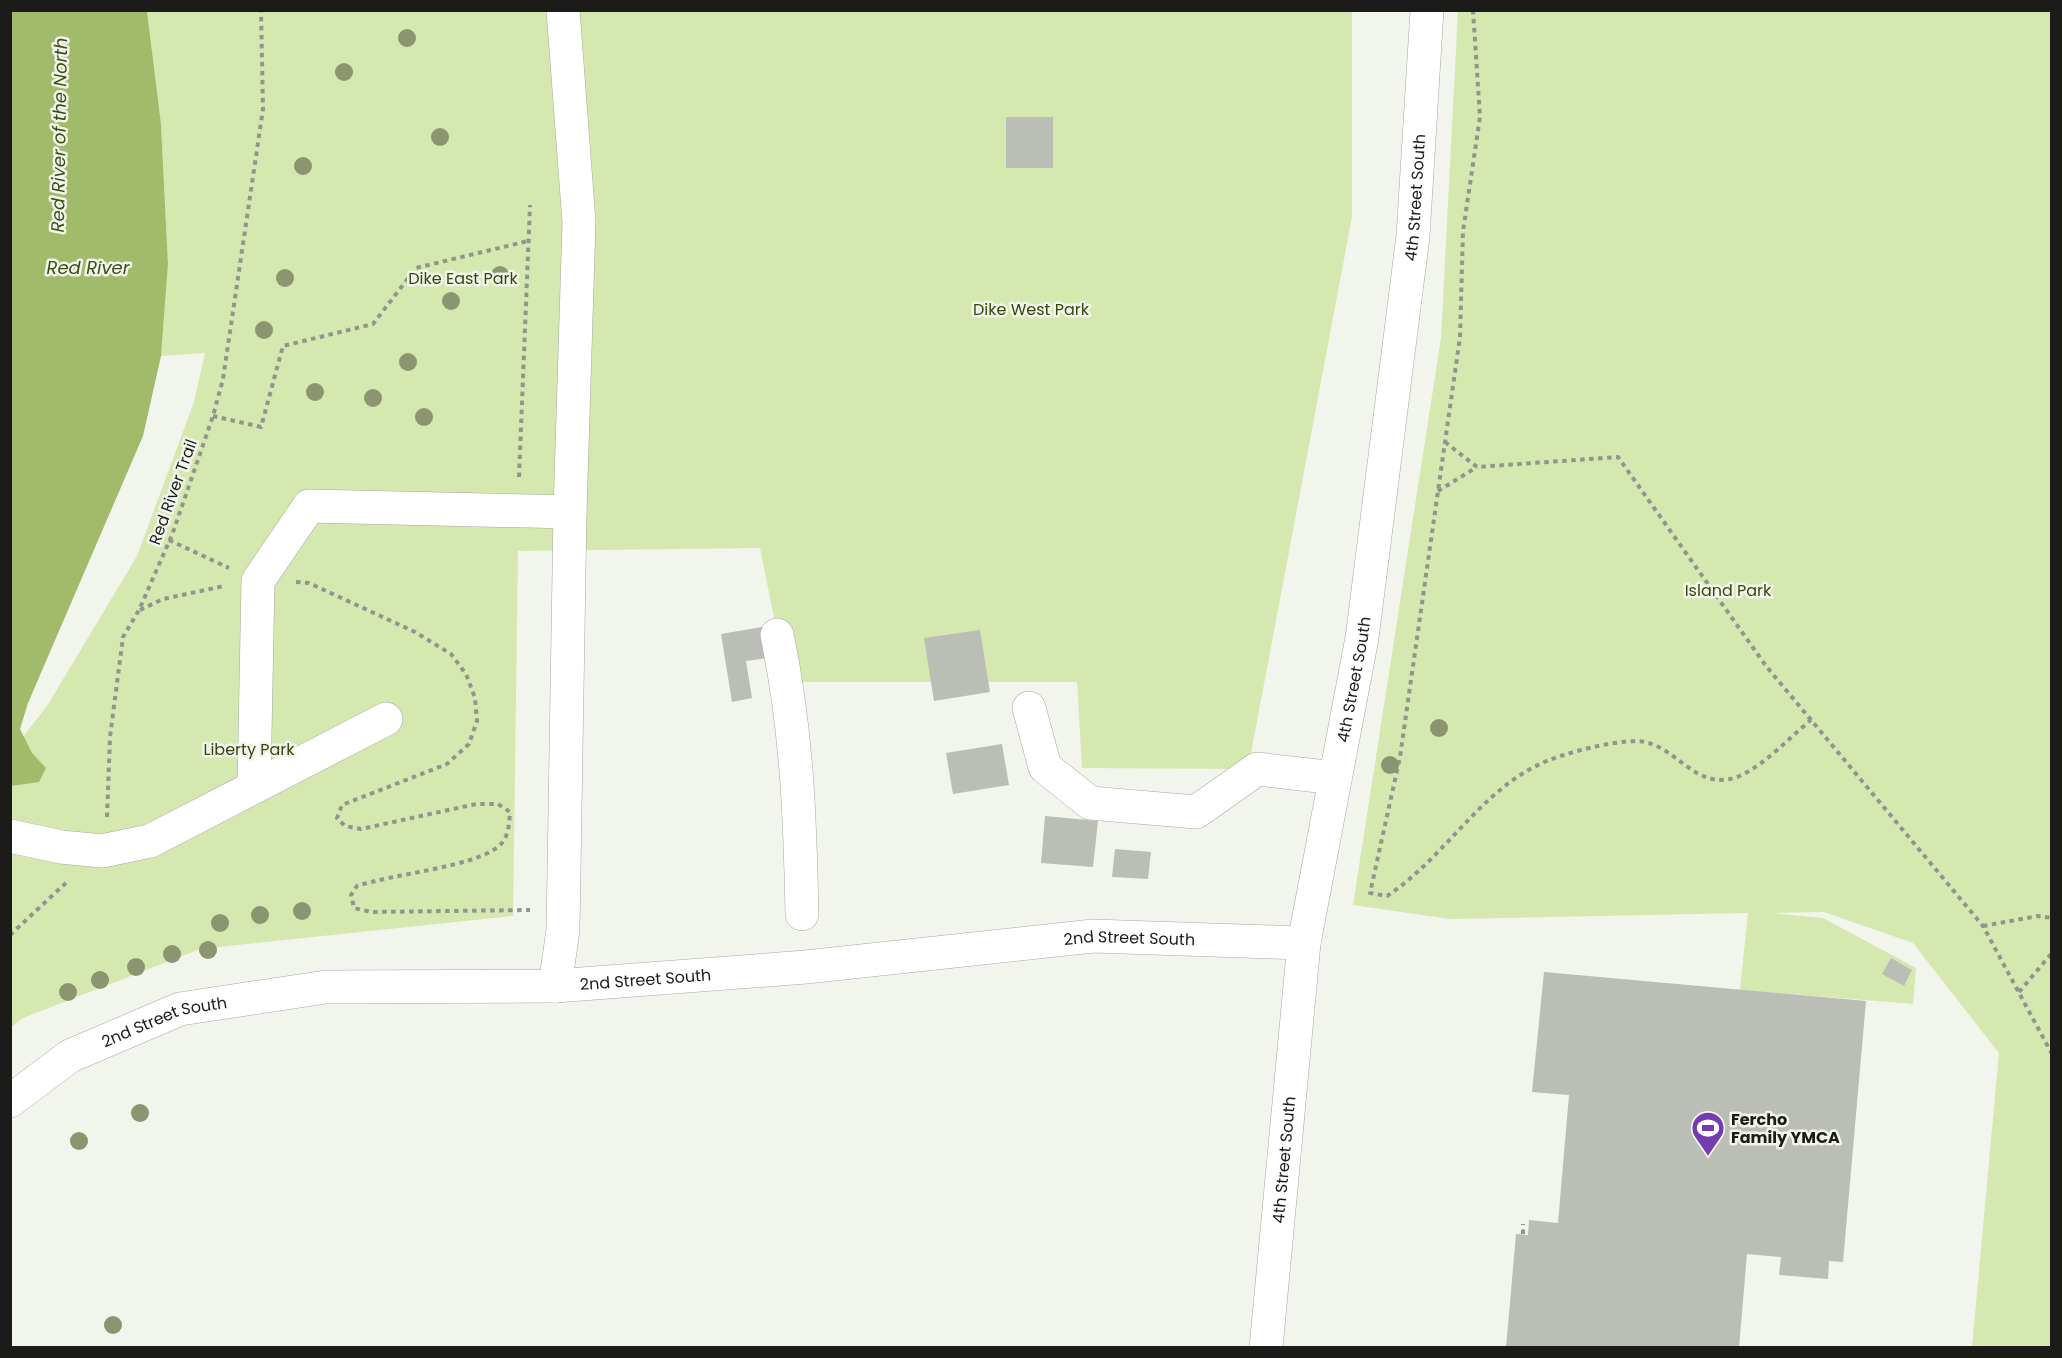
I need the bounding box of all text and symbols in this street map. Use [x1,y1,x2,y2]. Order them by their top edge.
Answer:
water label: Red River of the North [45,37,73,233]
street label: 4th Street South [1398,133,1431,263]
water label: Red River [47,255,131,280]
park label: Dike East Park [408,267,518,290]
park label: Dike West Park [973,298,1090,321]
street label: Red River Trail [143,436,203,548]
park label: Island Park [1685,579,1772,602]
street label: 4th Street South [1331,615,1376,744]
park label: Liberty Park [204,738,295,761]
street label: 2nd Street South [1062,924,1196,951]
street label: 2nd Street South [579,963,712,996]
street label: 2nd Street South [98,991,228,1053]
street label: 4th Street South [1266,1095,1301,1224]
place label: Fercho Family YMCA [1731,1108,1840,1149]
sports icon: Fercho Family YMCA [1690,1110,1726,1157]

